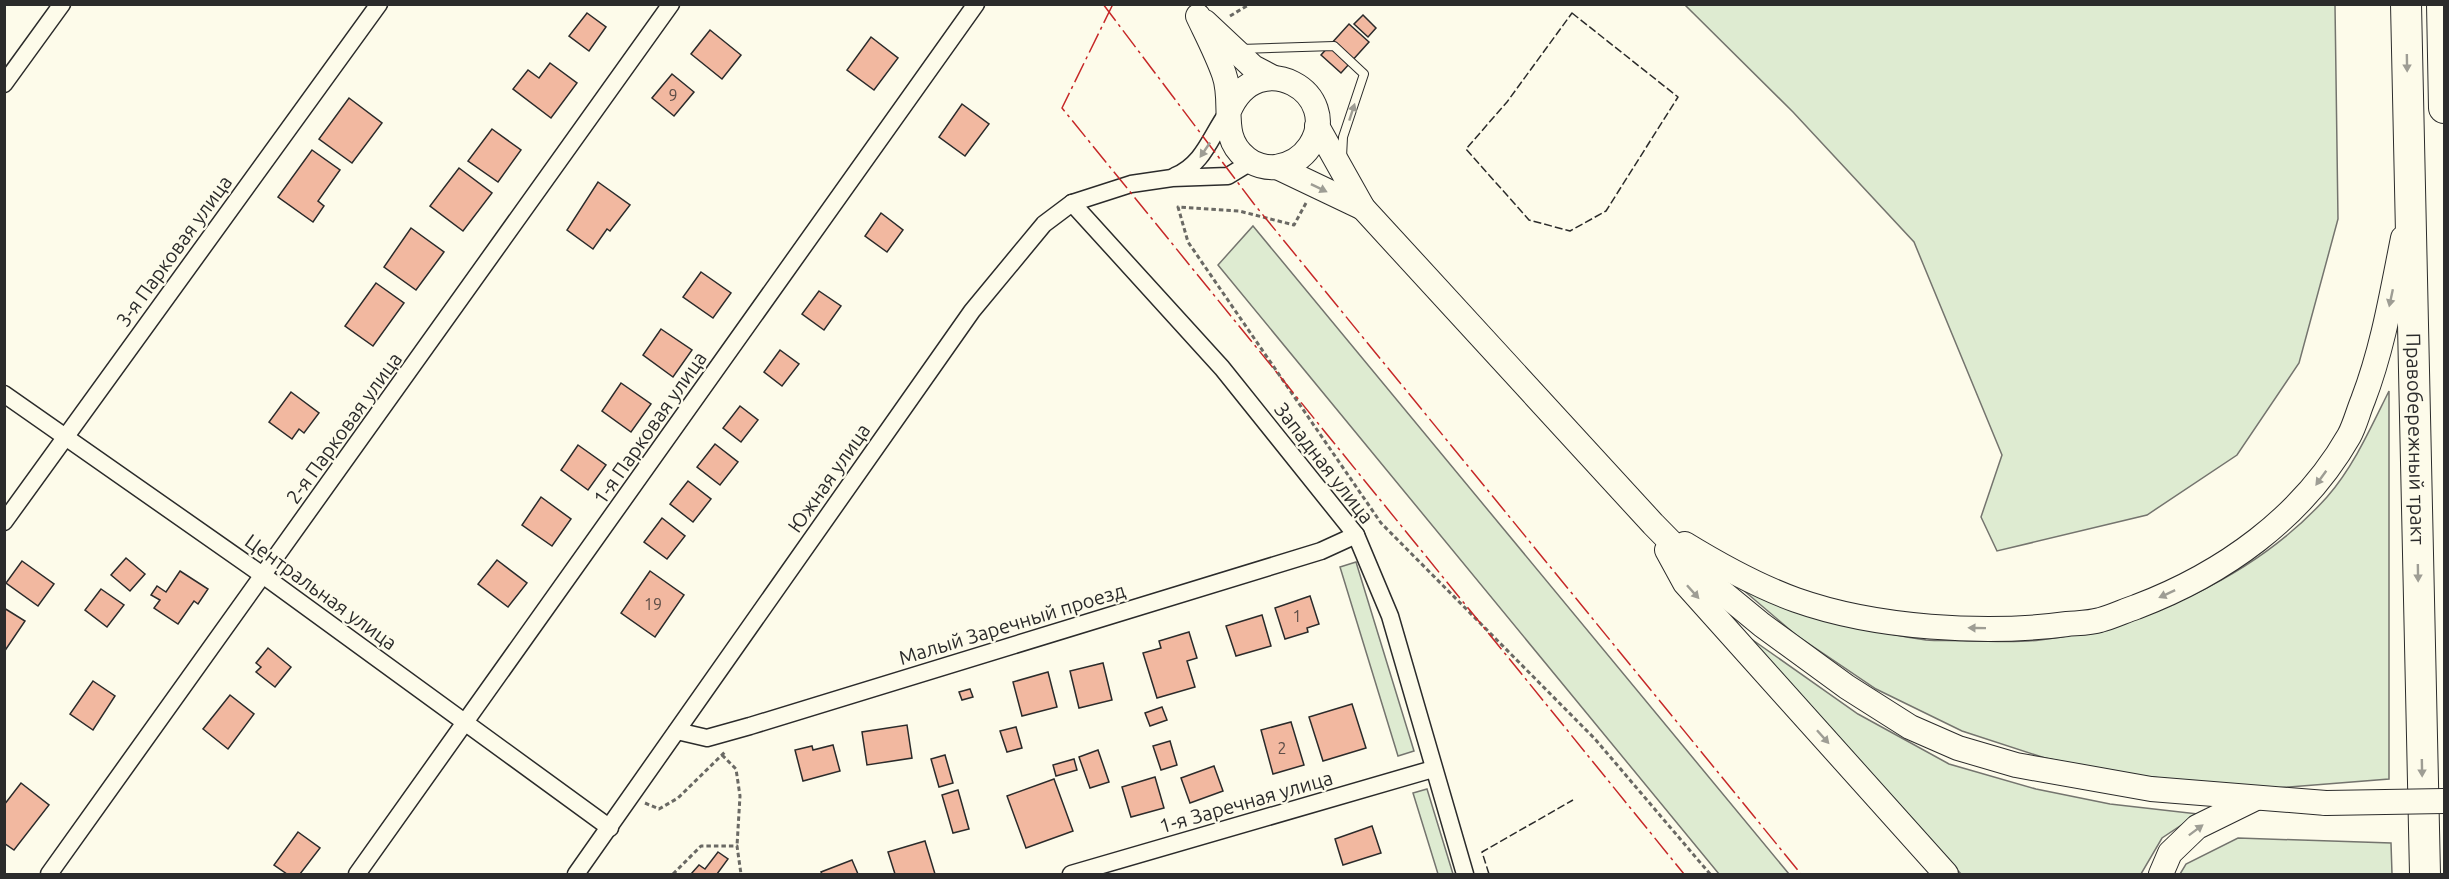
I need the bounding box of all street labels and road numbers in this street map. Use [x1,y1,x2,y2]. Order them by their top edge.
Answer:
street label: 3-я Парковая улица [111,171,236,331]
street label: Правобережный тракт [2402,333,2430,545]
street label: 1-я Парковая улица [588,347,711,509]
street label: 2-я Парковая улица [281,348,406,508]
street label: Западная улица [1270,398,1379,528]
street label: Южная улица [783,419,875,536]
street label: Центральная улица [241,529,402,654]
street label: Малый Заречный проезд [896,578,1128,669]
street label: 1-я Заречная улица [1157,766,1335,837]

